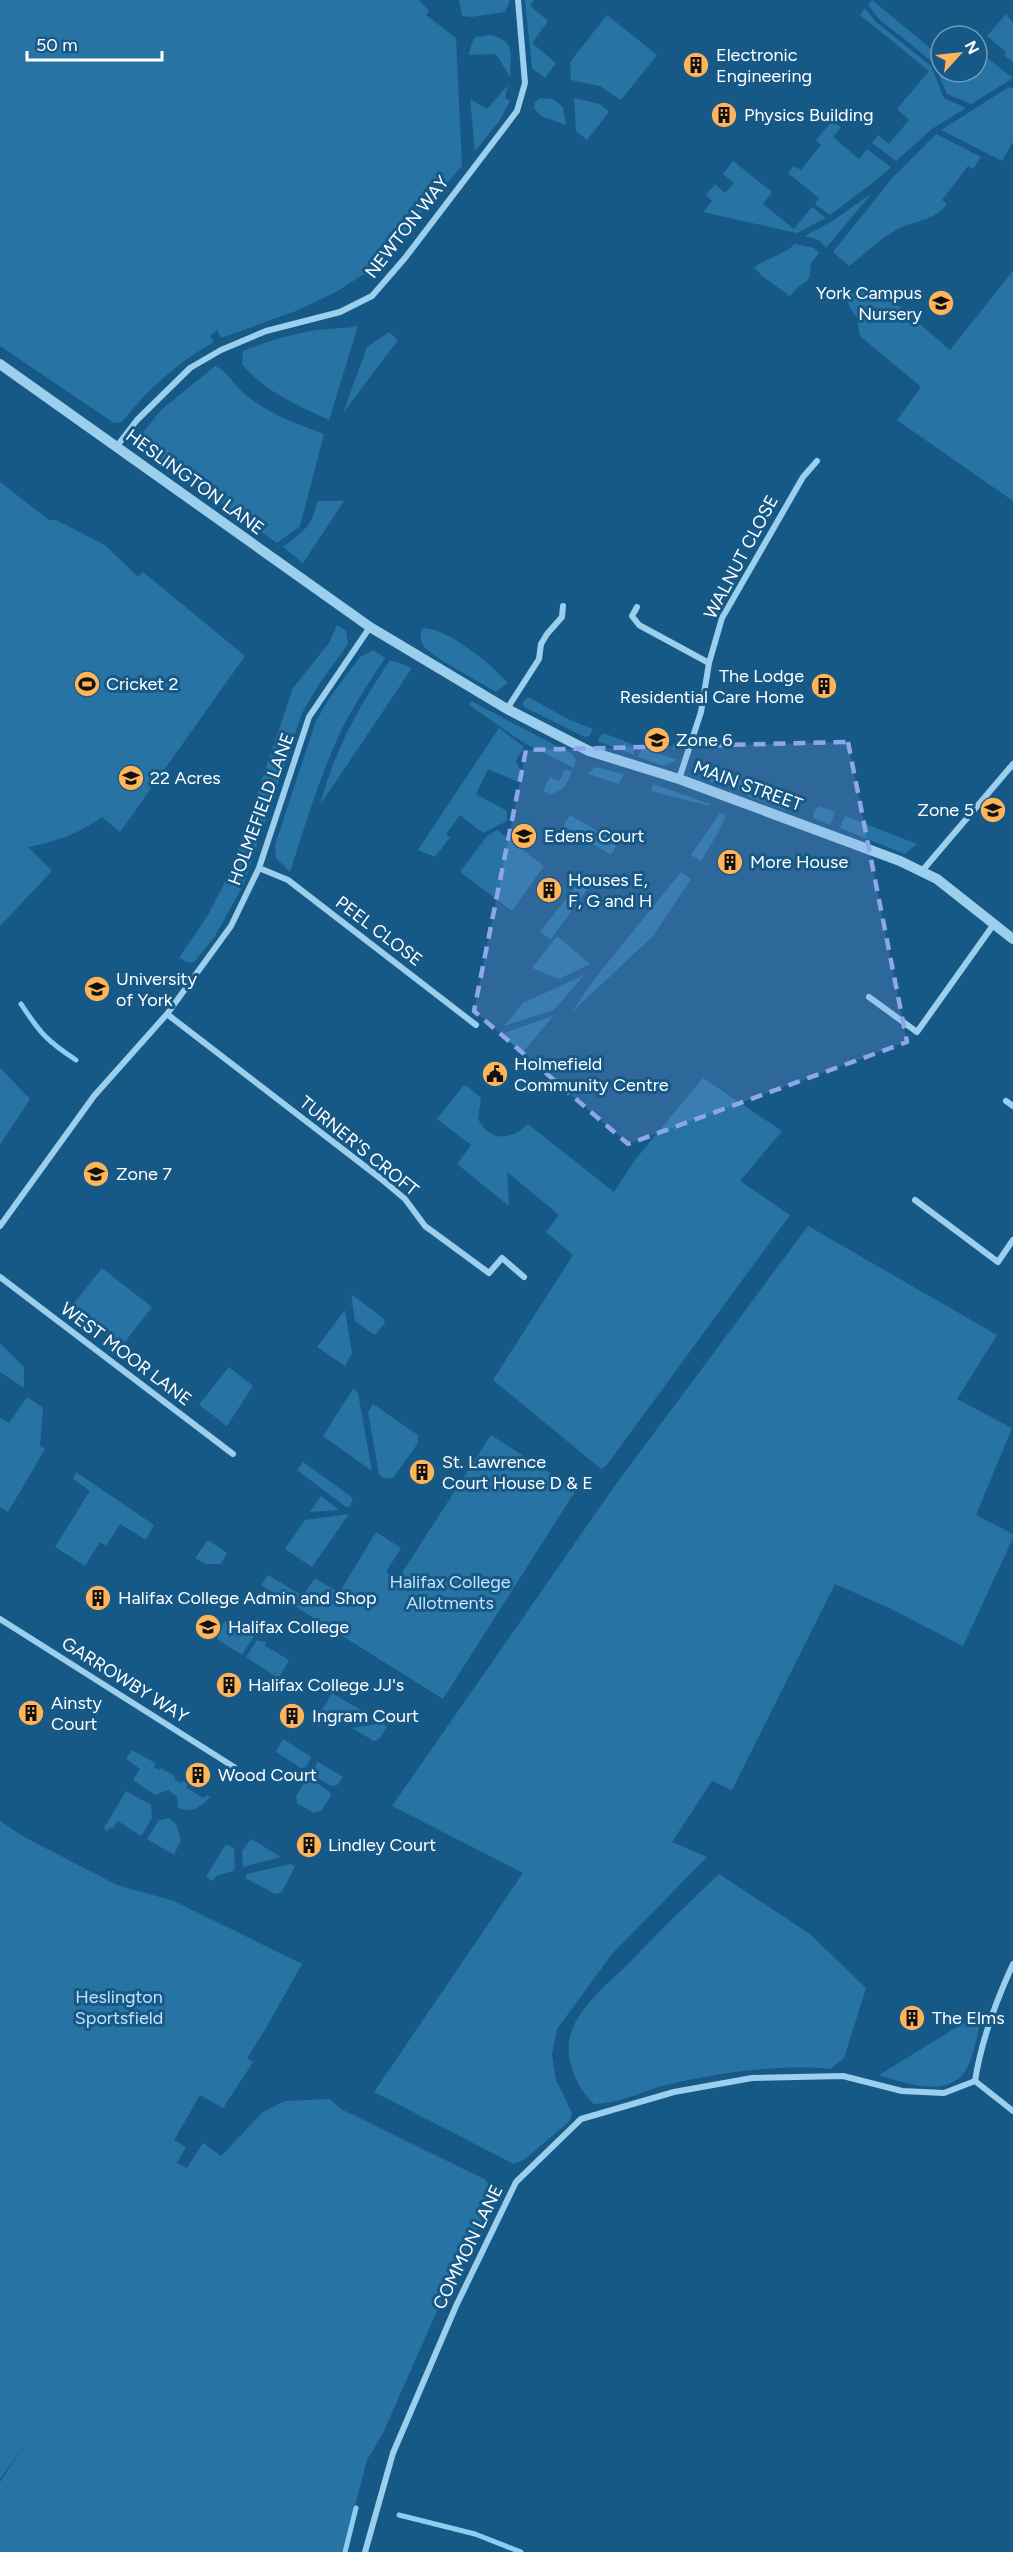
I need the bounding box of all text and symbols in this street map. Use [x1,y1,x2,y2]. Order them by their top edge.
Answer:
scale bar [27,24,162,62]
north arrow [929,24,989,84]
text: 50 m [36,34,78,56]
text: N [961,38,983,57]
place label: Electronic Engineering [716,44,812,87]
building icon: Electronic Engineering [681,50,711,80]
building icon: Physics Building [709,100,739,130]
place label: Physics Building [744,104,873,126]
street label: NEWTON WAY [360,171,454,283]
place label: York Campus Nursery [816,282,923,325]
school or university icon: York Campus Nursery [926,288,956,318]
street label: HESLINGTON LANE [122,424,268,540]
street label: WALNUT CLOSE [699,491,783,623]
place label: The Lodge Residential Care Home [620,665,804,708]
sports icon: Cricket 2 [72,669,102,699]
building icon: The Lodge Residential Care Home [809,671,839,701]
place label: Cricket 2 [106,673,179,695]
school or university icon: Zone 6 [642,725,672,755]
place label: Zone 6 [676,729,732,751]
street label: HOLMEFIELD LANE [223,730,299,888]
street label: MAIN STREET [691,756,805,816]
school or university icon: 22 Acres [116,763,146,793]
place label: 22 Acres [150,767,221,789]
school or university icon: Zone 5 [978,795,1008,825]
place label: Zone 5 [917,799,974,821]
school or university icon: Edens Court [509,821,539,851]
place label: Edens Court [544,825,644,847]
building icon: More House [715,847,745,877]
place label: More House [750,851,848,873]
place label: Houses E, F, G and H [568,869,652,912]
building icon: Houses E, F, G and H [534,875,564,905]
street label: PEEL CLOSE [331,891,427,971]
place label: University of York [116,968,197,1011]
school or university icon: University of York [82,974,112,1004]
place label: Holmefield Community Centre [514,1053,669,1096]
public building icon: Holmefield Community Centre [480,1059,510,1089]
street label: TURNER'S CROFT [295,1091,423,1201]
school or university icon: Zone 7 [81,1159,111,1189]
place label: Zone 7 [116,1163,172,1185]
street label: WEST MOOR LANE [56,1298,196,1410]
place label: St. Lawrence Court House D & E [442,1451,593,1494]
building icon: St. Lawrence Court House D & E [407,1457,437,1487]
park label: Halifax College Allotments [389,1571,511,1614]
building icon: Halifax College Admin and Shop [83,1583,113,1613]
place label: Halifax College Admin and Shop [118,1587,377,1609]
school or university icon: Halifax College [193,1612,223,1642]
place label: Halifax College [228,1616,349,1638]
street label: GARROWBY WAY [58,1632,193,1728]
building icon: Halifax College JJ's [214,1670,244,1700]
place label: Halifax College JJ's [248,1674,404,1696]
place label: Ainsty Court [51,1692,103,1735]
building icon: Ainsty Court [16,1698,46,1728]
building icon: Ingram Court [277,1701,307,1731]
place label: Ingram Court [312,1705,419,1727]
building icon: Wood Court [183,1760,213,1790]
place label: Wood Court [218,1764,317,1786]
building icon: Lindley Court [294,1830,324,1860]
place label: Lindley Court [328,1834,436,1856]
park label: Heslington Sportsfield [75,1986,163,2029]
building icon: The Elms [897,2003,927,2033]
place label: The Elms [932,2007,1005,2029]
street label: COMMON LANE [428,2181,508,2313]

